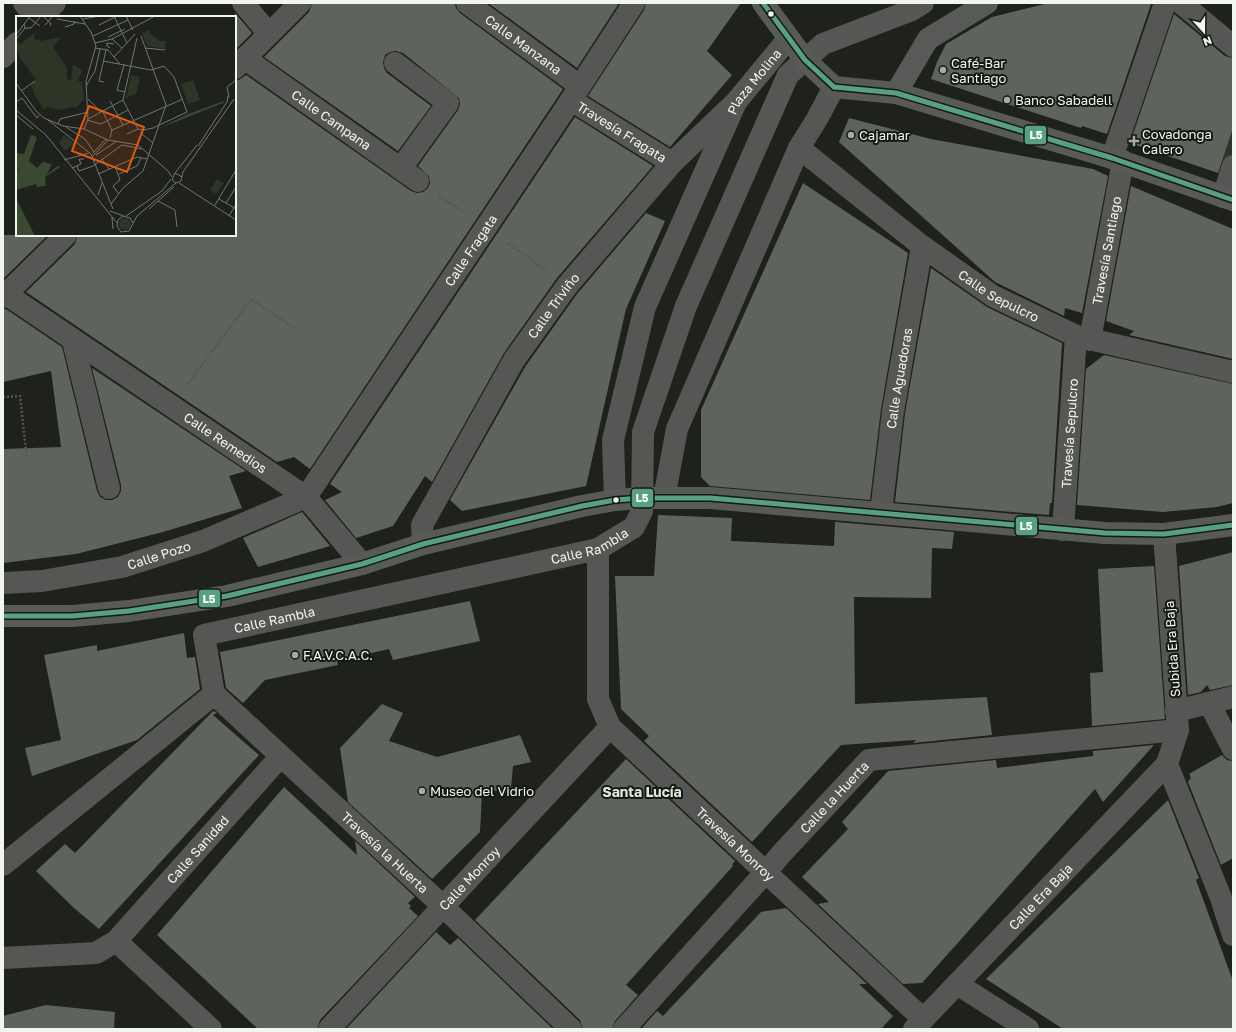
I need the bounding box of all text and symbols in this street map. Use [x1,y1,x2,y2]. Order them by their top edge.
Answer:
unlabelled marker [766,9,776,19]
street label: Calle Manzana [482,11,565,78]
north arrow [1184,12,1224,52]
inset map [16,16,236,236]
text: N [1202,34,1214,49]
street label: Plaza Molina [724,46,785,117]
place label: Café-Bar Santiago [951,55,1007,86]
marker: Café-Bar Santiago [938,65,948,75]
street label: Calle Campana [289,86,374,153]
place label: Banco Sabadell [1015,92,1112,108]
marker: Banco Sabadell [1002,95,1012,105]
street label: Travesía Fragata [574,98,670,166]
line badge: L5 [1024,125,1047,145]
place label: Covadonga Calero [1142,126,1212,157]
place label: Cajamar [859,127,910,143]
text: L5 [1030,128,1043,141]
marker: Cajamar [846,130,856,140]
marker: Covadonga Calero [1129,136,1139,146]
street label: Travesía Santiago [1089,195,1124,306]
street label: Calle Fragata [441,211,500,289]
street label: Calle Sepulcro [955,266,1042,325]
street label: Calle Triviño [524,270,583,342]
street label: Calle Aguadoras [883,326,915,430]
street label: Travesía Sepulcro [1058,378,1081,489]
street label: Calle Remedios [181,409,270,476]
line badge: L5 [631,488,654,508]
text: L5 [636,491,649,504]
unlabelled marker [611,495,621,505]
line badge: L5 [1015,516,1038,536]
text: L5 [1020,519,1033,532]
street label: Calle Rambla [549,524,631,567]
street label: Calle Pozo [125,537,193,573]
line badge: L5 [198,589,221,608]
text: L5 [203,592,216,605]
street label: Subida Era Baja [1161,600,1183,698]
street label: Calle Rambla [233,603,316,636]
place label: F.A.V.C.A.C. [303,647,373,663]
marker: F.A.V.C.A.C. [290,650,300,660]
street label: Calle la Huerta [797,758,872,837]
place label: Museo del Vidrio [430,783,534,799]
district label: Santa Lucía [602,783,682,800]
marker: Museo del Vidrio [417,786,427,796]
street label: Travesía Monroy [693,804,778,885]
street label: Travesía la Huerta [338,808,432,896]
street label: Calle Sanidad [163,812,232,887]
street label: Calle Monroy [436,842,504,914]
street label: Calle Era Baja [1005,860,1076,933]

